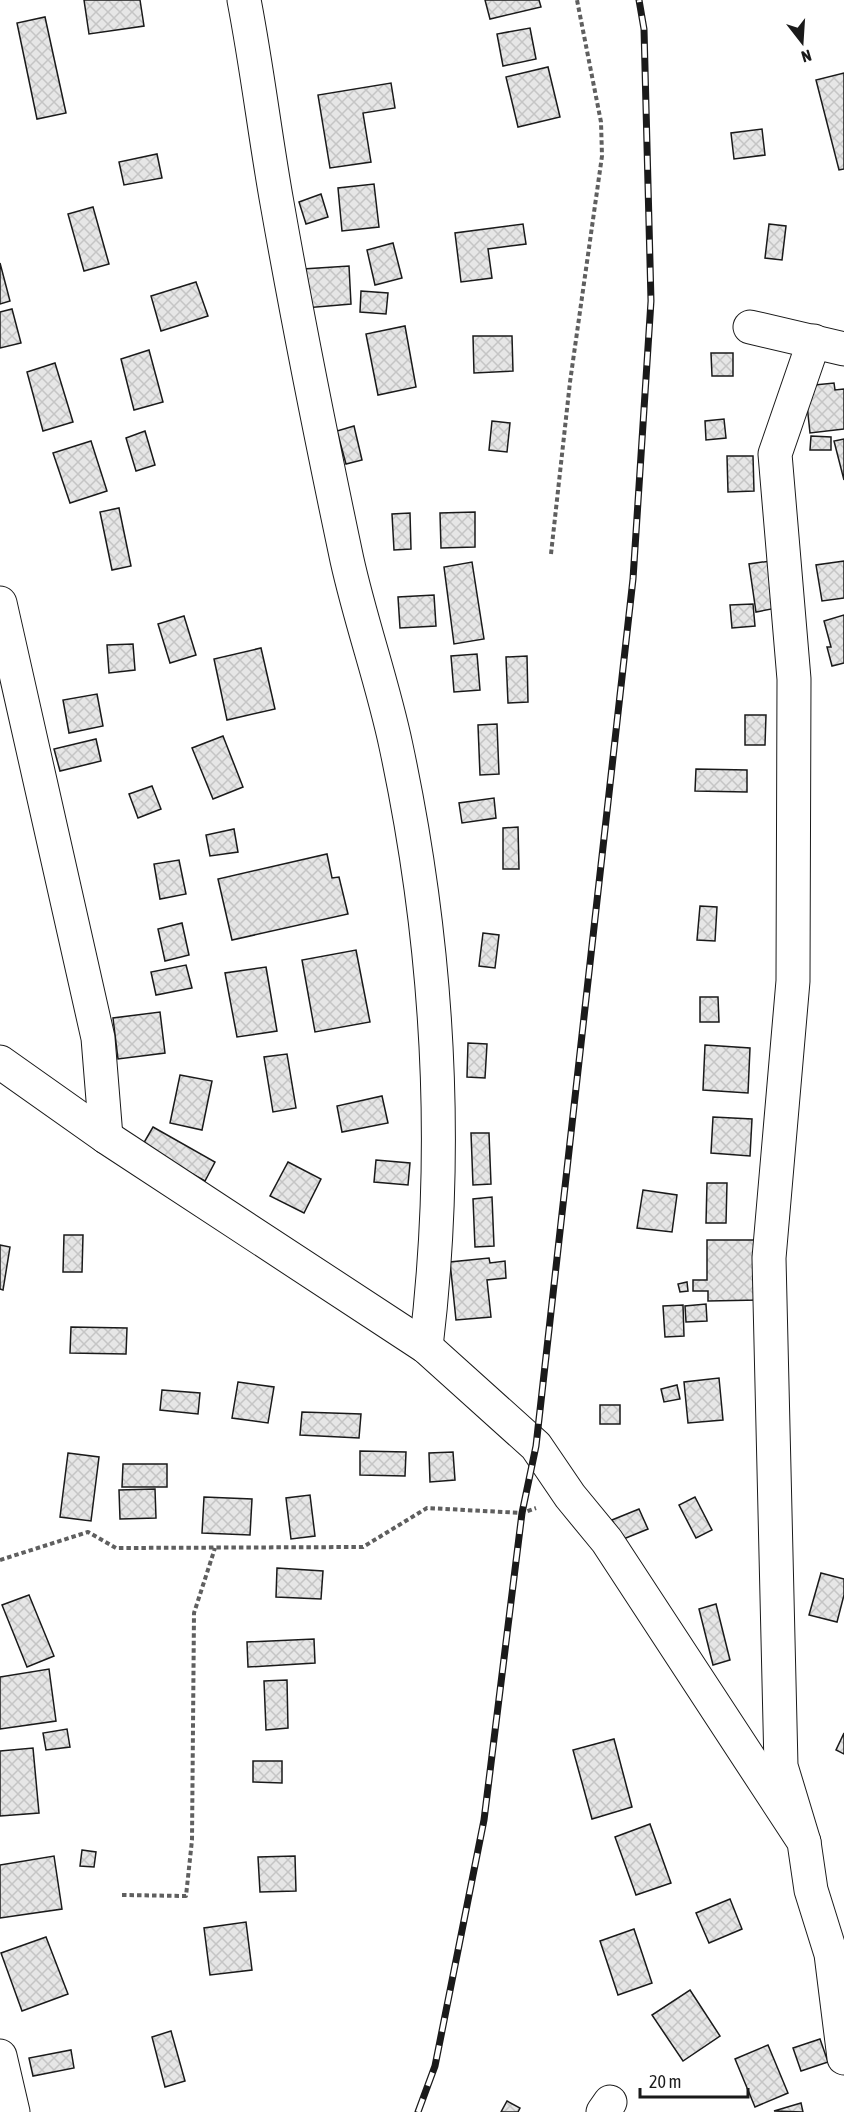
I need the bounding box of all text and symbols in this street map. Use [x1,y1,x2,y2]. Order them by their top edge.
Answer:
north arrow [772,12,832,72]
text: N [799,46,814,66]
scale bar [640,2061,748,2099]
text: 20 m [649,2071,681,2092]

